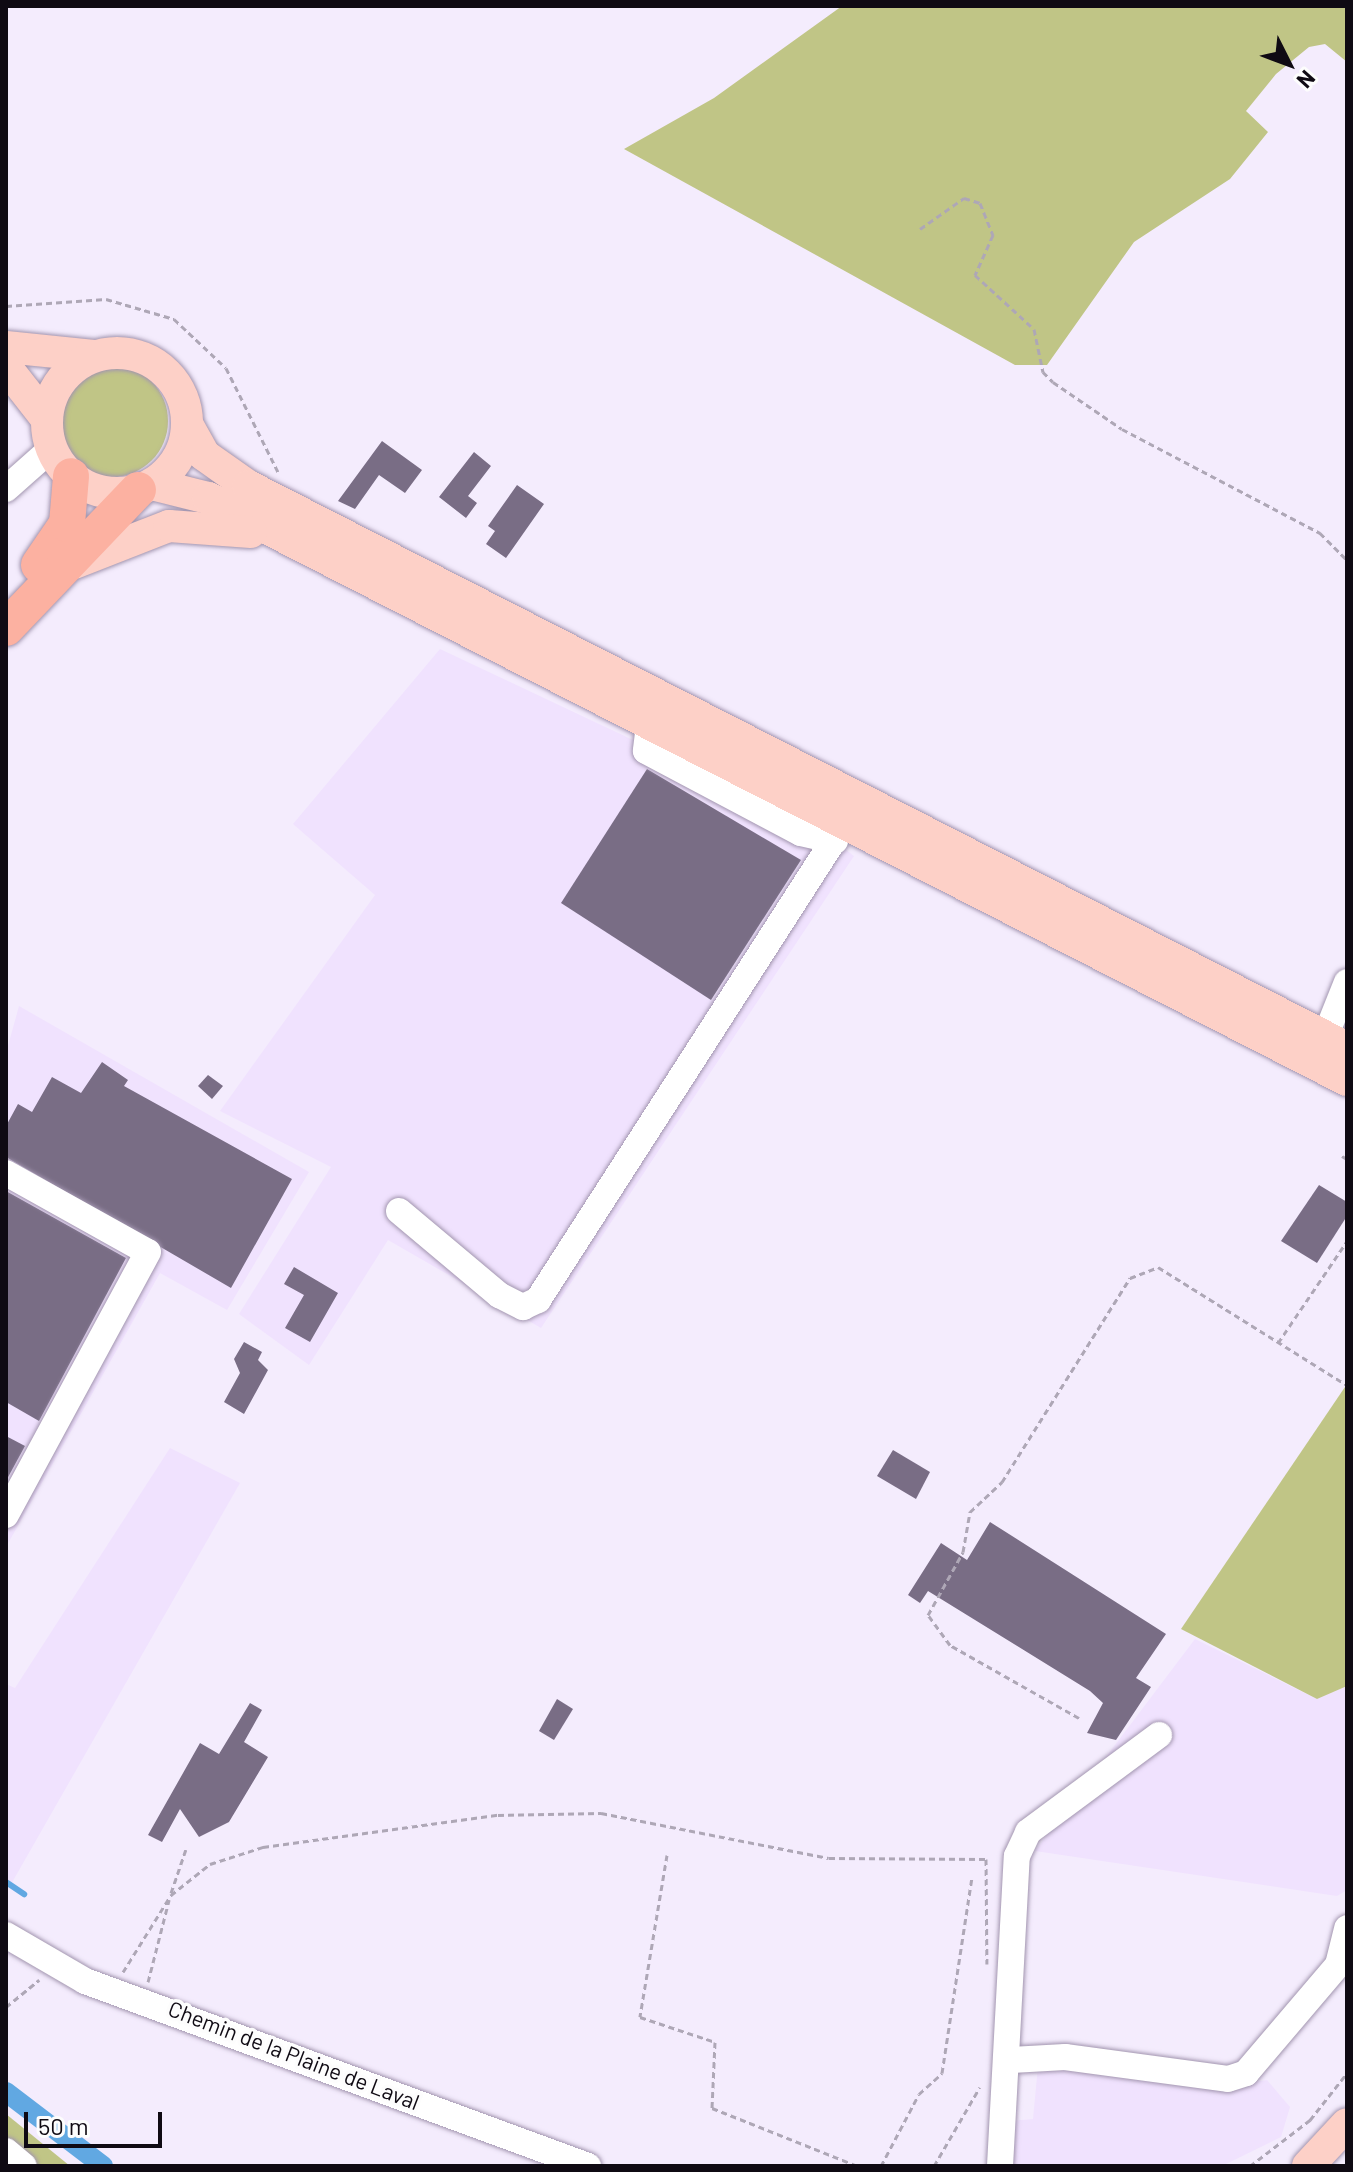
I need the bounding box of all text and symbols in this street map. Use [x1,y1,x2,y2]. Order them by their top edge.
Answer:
north arrow [1249,24,1329,104]
text: N [1292,66,1321,94]
street label: Chemin de la Plaine de Laval [165,1995,423,2115]
scale bar [28,2096,166,2146]
text: 50 m [38,2111,89,2140]

